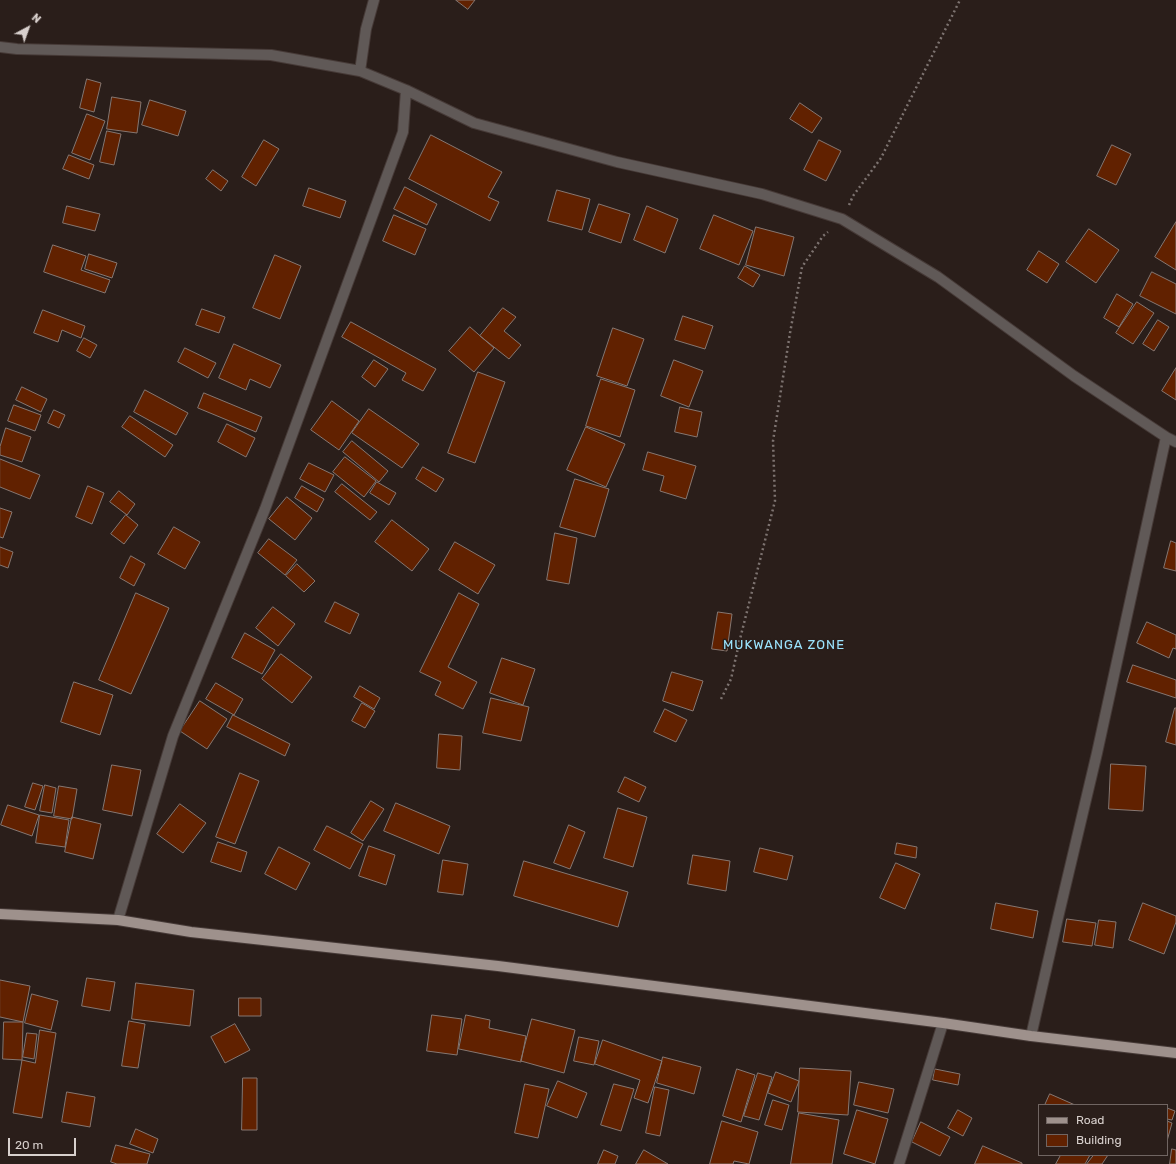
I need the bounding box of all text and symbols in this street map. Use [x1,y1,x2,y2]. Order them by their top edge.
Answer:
north arrow [8,8,48,48]
text: N [29,11,43,26]
district label: MUKWANGA ZONE [723,637,845,653]
legend [1038,1104,1168,1156]
text: Road [1076,1113,1104,1127]
scale bar [10,1130,78,1156]
text: Building [1076,1133,1122,1147]
text: 20 m [15,1138,43,1152]

